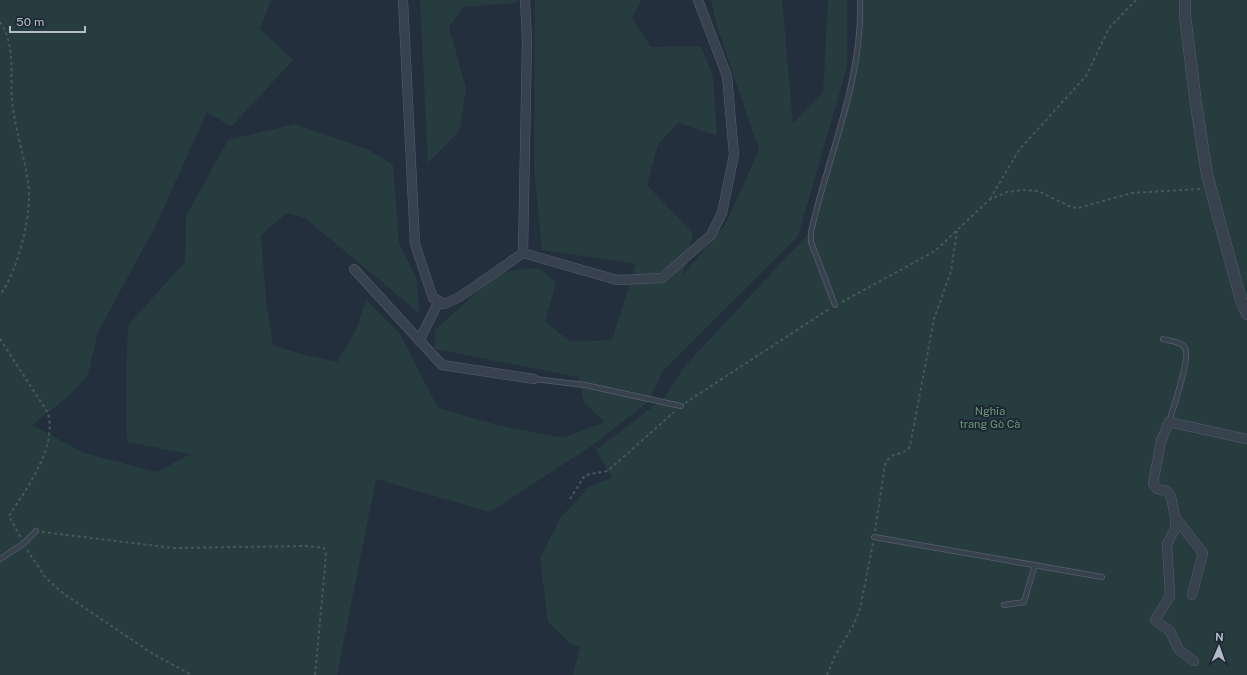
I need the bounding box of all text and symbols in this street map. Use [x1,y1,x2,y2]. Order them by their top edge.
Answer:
scale bar [10,8,85,34]
text: 50 m [16,15,44,29]
park label: Nghĩa trang Gò Cà [960,405,1020,430]
north arrow [1199,627,1239,667]
text: N [1215,631,1224,643]

